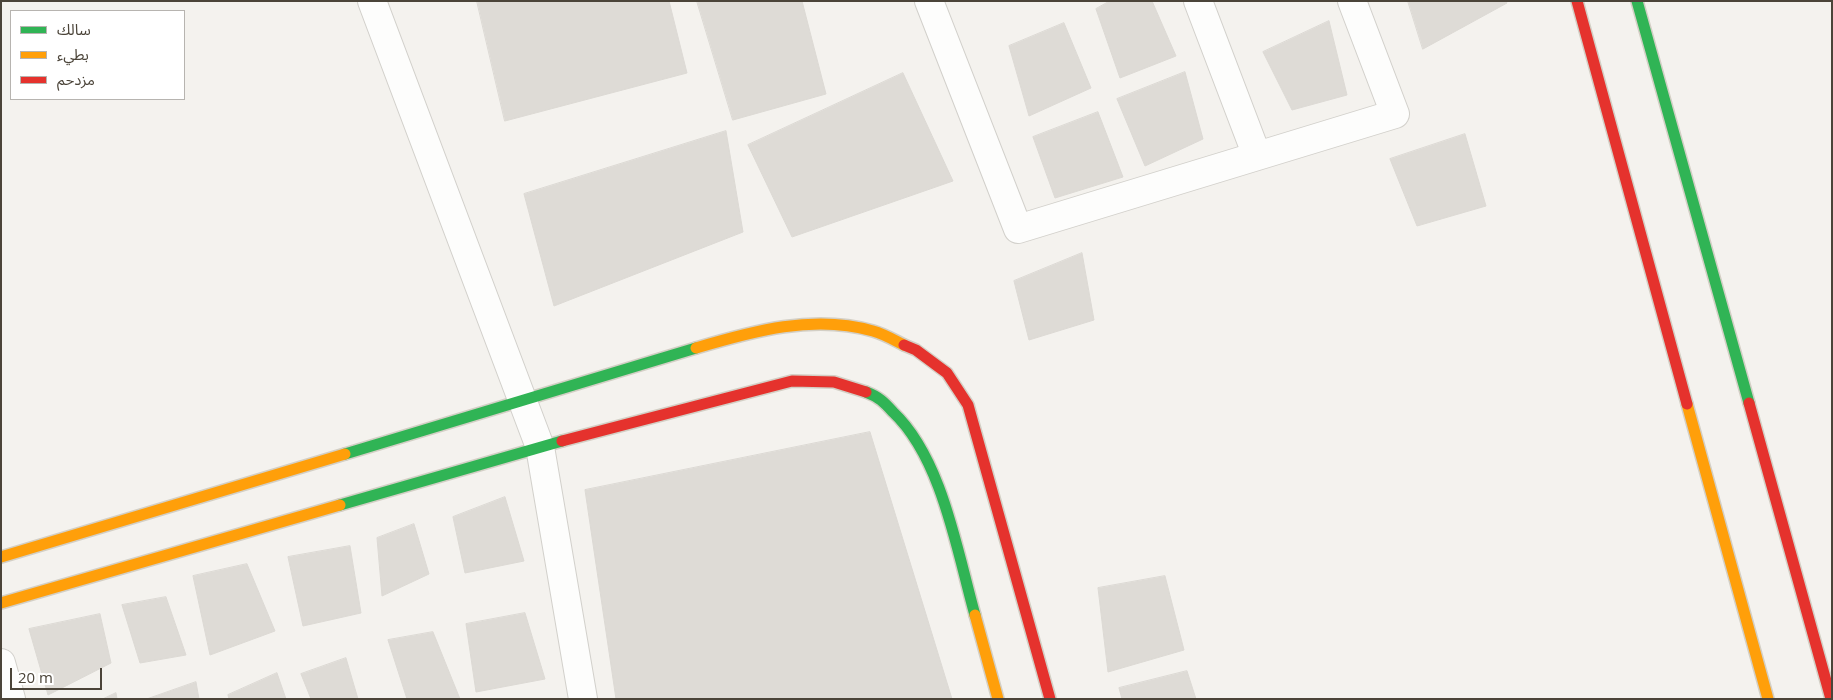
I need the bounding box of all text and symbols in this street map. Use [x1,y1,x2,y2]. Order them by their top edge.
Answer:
legend [10,10,185,100]
text: سالك [57,19,91,39]
text: بطيء [57,44,89,64]
text: مزدحم [57,69,95,89]
scale bar [12,658,105,690]
text: 20 m [18,667,53,687]

